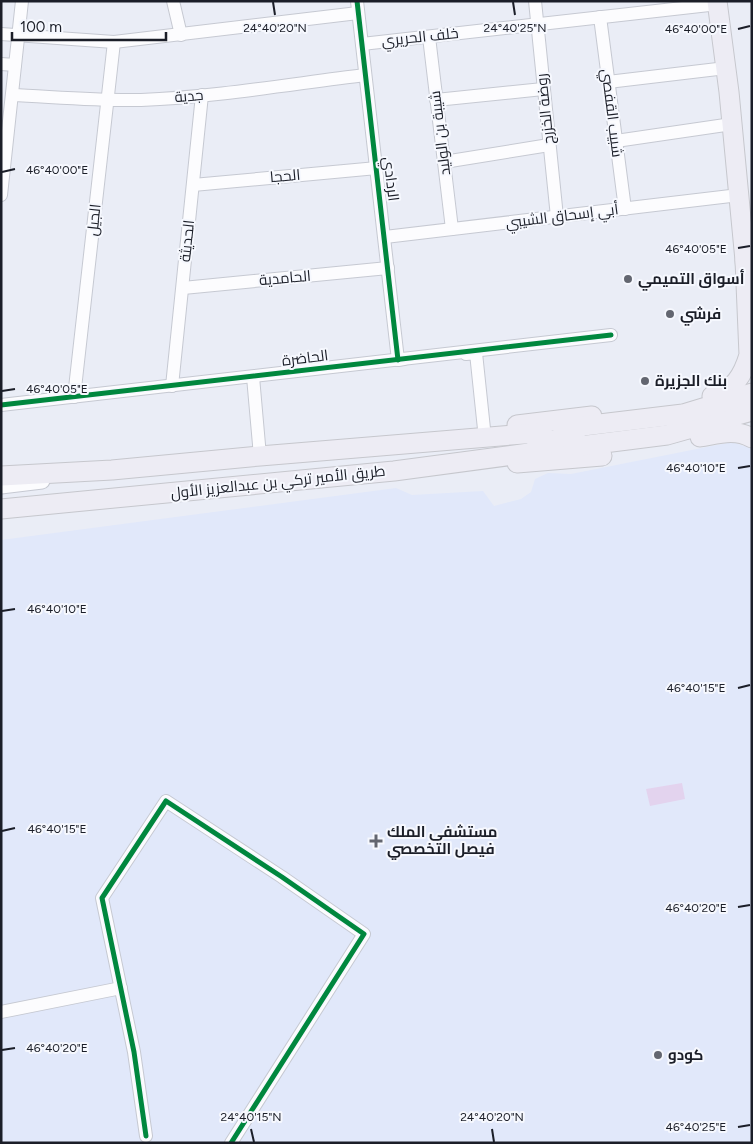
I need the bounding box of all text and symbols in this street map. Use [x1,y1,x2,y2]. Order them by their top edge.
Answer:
scale bar [12,10,166,42]
text: 100 m [20,18,62,36]
text: 24°40'20"N [243,21,307,35]
text: 24°40'25"N [484,21,546,35]
text: 46°40'00"E [665,22,727,36]
street label: خلف الحريري [381,24,460,53]
street label: شبيب القفصي [595,68,626,159]
street label: روضة الخزرج [532,72,560,145]
street label: جدية [174,86,204,106]
street label: شيبة بن الوليد [426,90,455,176]
street label: الردادي [376,156,403,203]
text: 46°40'00"E [26,163,88,177]
street label: الحجا [269,166,301,186]
street label: أبي إسحاق الشيبي [504,199,620,235]
street label: الجيل [83,203,106,237]
street label: الحديثة [176,219,198,263]
text: 46°40'05"E [665,242,727,256]
street label: الحامدية [258,267,312,289]
place label: أسواق التميمي [638,269,745,291]
marker: أسواق التميمي [622,273,634,285]
place label: فرشي [680,305,721,326]
marker: فرشي [664,308,676,320]
street label: الحاضرة [281,346,329,370]
place label: بنك الجزيرة [655,372,727,390]
marker: بنك الجزيرة [639,375,651,387]
text: 46°40'05"E [26,382,88,396]
text: 46°40'10"E [666,461,726,475]
street label: طريق الأمير تركي بن عبدالعزيز الأول [170,462,387,505]
text: 46°40'10"E [27,602,87,616]
text: 46°40'15"E [666,681,726,695]
text: 46°40'15"E [27,822,87,836]
place label: مستشفى الملك فيصل التخصصي [387,823,498,860]
marker: مستشفى الملك فيصل التخصصي [369,834,383,848]
text: 46°40'20"E [665,901,727,915]
text: 46°40'20"E [26,1041,88,1055]
place label: كودو [668,1046,703,1064]
marker: كودو [652,1049,664,1061]
text: 24°40'15"N [220,1110,282,1124]
text: 24°40'20"N [460,1110,524,1124]
text: 46°40'25"E [666,1120,726,1134]

